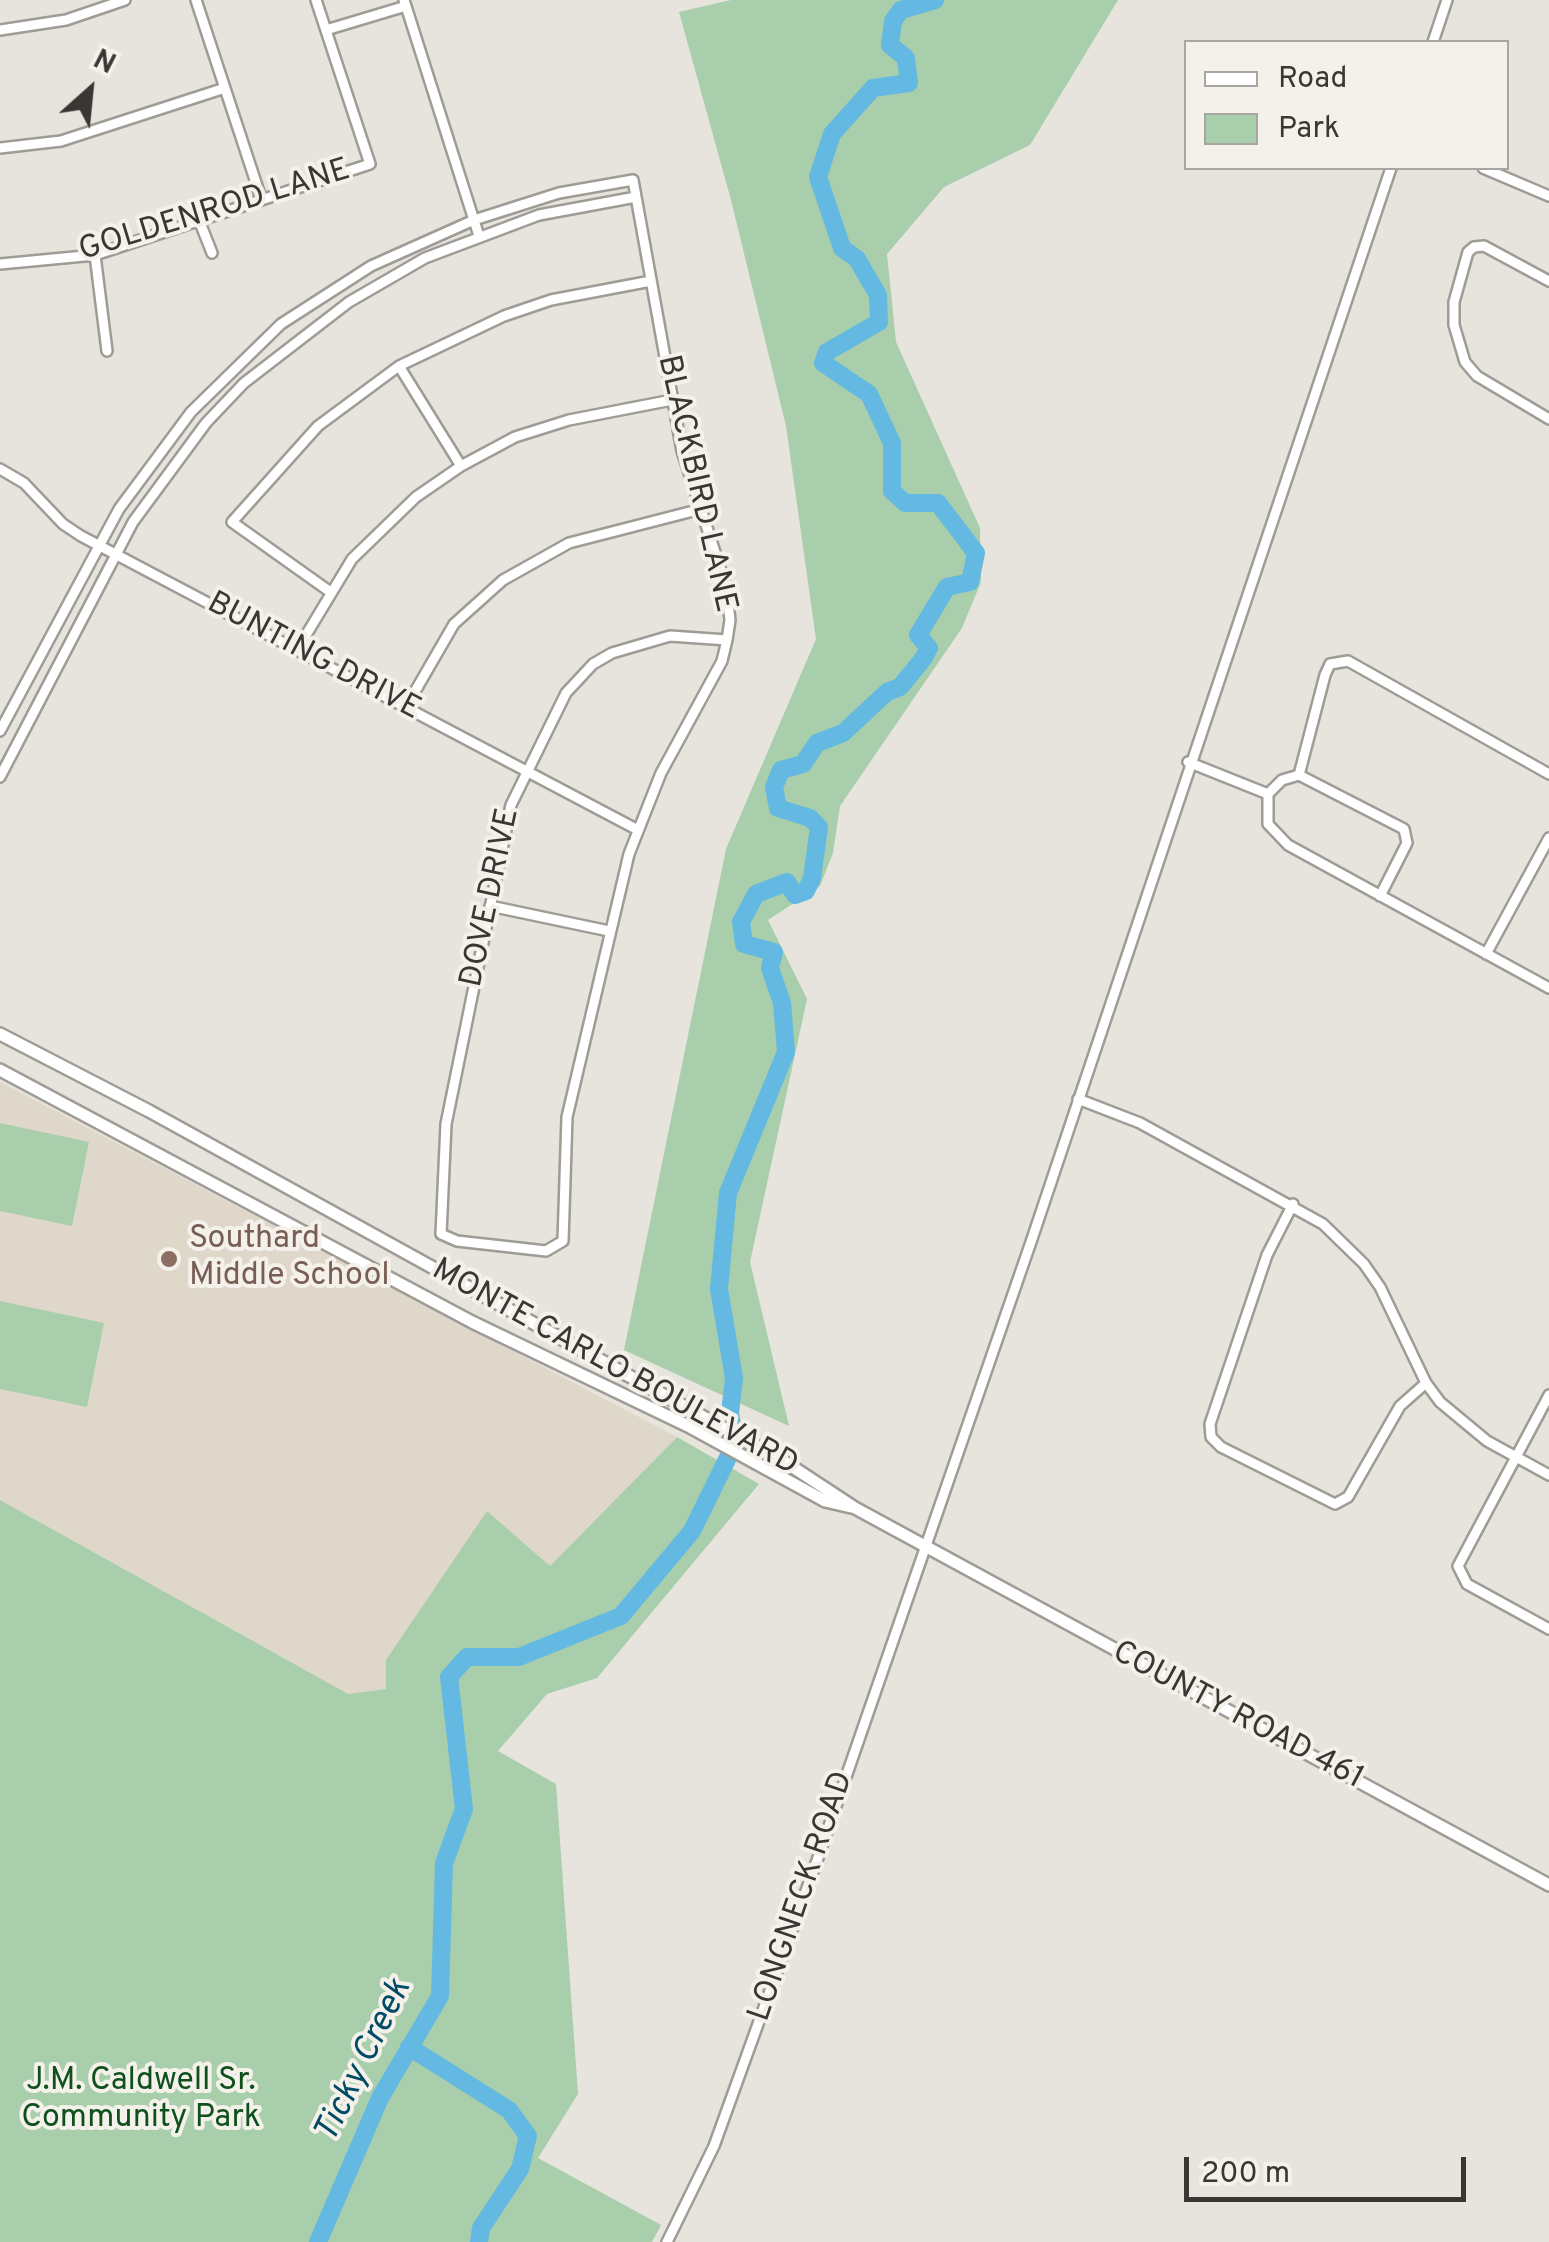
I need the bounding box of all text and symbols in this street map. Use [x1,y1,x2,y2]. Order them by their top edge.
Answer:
north arrow [40,40,140,140]
legend [1184,40,1509,170]
text: N [86,43,121,84]
text: Road [1278,61,1347,98]
text: Park [1278,111,1340,148]
street label: GOLDENROD LANE [75,153,355,271]
street label: BLACKBIRD LANE [647,352,743,616]
street label: BUNTING DRIVE [200,586,426,730]
street label: DOVE DRIVE [454,805,530,991]
place label: Southard Middle School [189,1222,390,1297]
marker: Southard Middle School [158,1248,180,1270]
street label: MONTE CARLO BOULEVARD [424,1252,804,1486]
street label: COUNTY ROAD 461 [1105,1635,1369,1799]
street label: LONGNECK ROAD [742,1767,864,2027]
water label: Ticky Creek [307,1974,423,2150]
park label: J.M. Caldwell Sr. Community Park [21,2064,261,2139]
scale bar [1189,2137,1472,2199]
text: 200 m [1201,2156,1290,2193]

